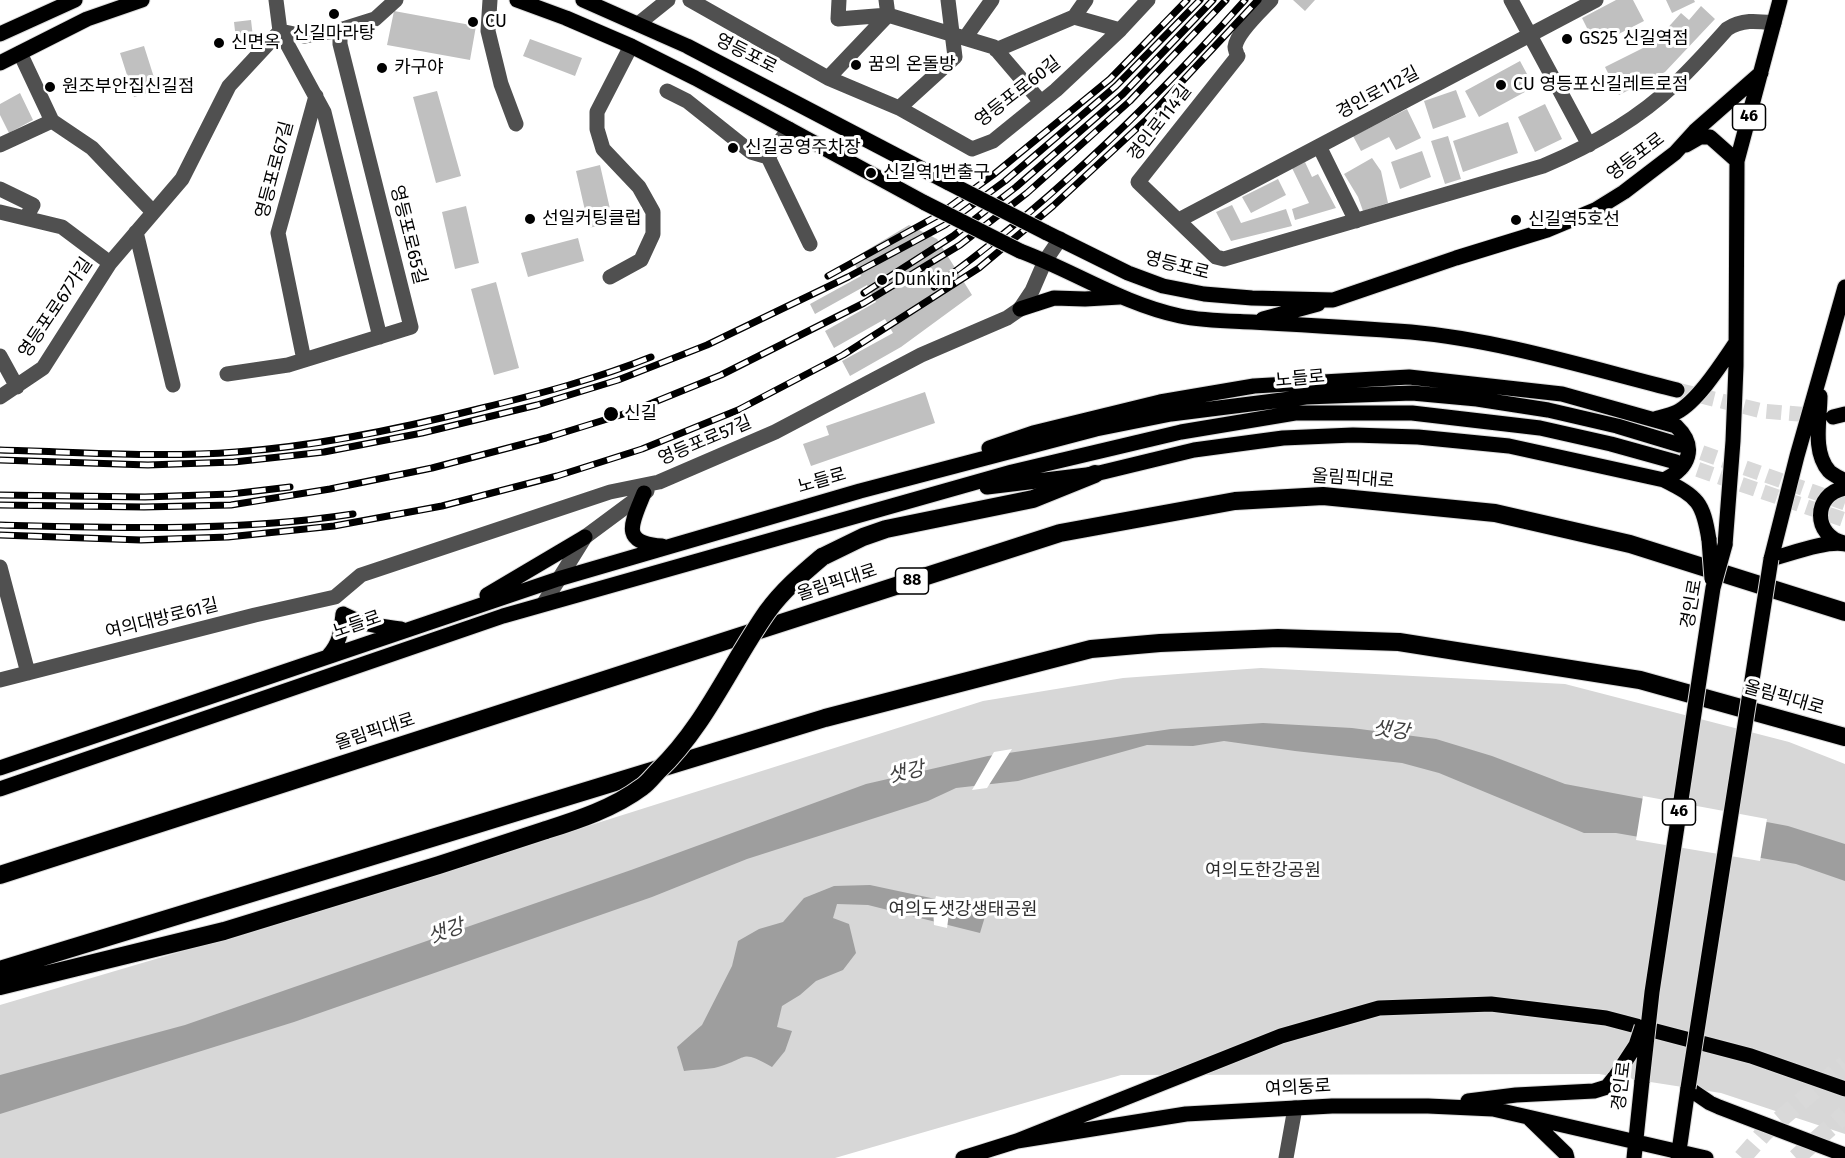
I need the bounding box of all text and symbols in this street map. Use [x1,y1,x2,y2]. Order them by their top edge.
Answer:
marker: 신길마라탕 [327,7,341,21]
place label: CU [485,11,507,33]
marker: CU [466,15,480,29]
place label: 신길마라탕 [293,23,375,45]
place label: GS25 신길역점 [1579,28,1689,50]
street label: 영등포로 [712,29,780,79]
place label: 신면옥 [231,32,281,54]
marker: GS25 신길역점 [1560,32,1574,46]
marker: 신면옥 [212,36,226,50]
street label: 영등포로60길 [971,52,1065,132]
place label: 꿈의 온돌방 [868,54,956,76]
place label: 카구야 [394,57,444,79]
marker: 꿈의 온돌방 [849,58,863,72]
marker: 카구야 [375,61,389,75]
street label: 경인로112길 [1333,62,1423,124]
place label: CU 영등포신길레트로점 [1513,74,1689,96]
place label: 원조부안집신길점 [62,76,194,98]
marker: CU 영등포신길레트로점 [1494,78,1508,92]
marker: 원조부안집신길점 [43,80,57,94]
street label: 경인로114길 [1123,80,1197,166]
road number: 46 [1732,104,1766,130]
street label: 영등포로67길 [252,119,298,221]
street label: 영등포로 [1603,128,1669,186]
place label: 신길공영주차장 [745,137,861,159]
marker: 신길공영주차장 [726,141,740,155]
place label: 신길역1번출구 [883,162,990,184]
marker: 신길역1번출구 [864,166,878,180]
street label: 영등포로65길 [385,183,431,287]
place label: 선일커팅클럽 [542,208,641,230]
place label: 신길역5호선 [1528,209,1620,231]
marker: 선일커팅클럽 [523,212,537,226]
marker: 신길역5호선 [1509,213,1523,227]
street label: 영등포로 [1142,248,1212,284]
street label: 영등포로67가길 [14,254,98,362]
place label: Dunkin' [894,269,955,291]
marker: Dunkin' [875,273,889,287]
street label: 노들로 [1274,366,1326,392]
place label: 신길 [624,403,657,425]
marker: 신길 [602,405,620,423]
street label: 영등포로57길 [655,412,755,470]
street label: 노들로 [795,464,849,498]
street label: 올림픽대로 [1311,465,1395,493]
street label: 올림픽대로 [794,560,880,606]
road number: 88 [896,568,928,594]
street label: 경인로 [1677,578,1707,630]
street label: 여의대방로61길 [103,595,221,643]
street label: 노들로 [330,607,384,643]
street label: 올림픽대로 [1741,676,1827,720]
street label: 올림픽대로 [332,709,418,755]
water label: 샛강 [1371,717,1411,745]
water label: 샛강 [885,757,927,789]
road number: 46 [1662,799,1696,825]
park label: 여의도한강공원 [1205,860,1321,882]
park label: 여의도샛강생태공원 [888,899,1038,921]
water label: 샛강 [425,915,467,949]
street label: 경인로 [1608,1060,1636,1112]
street label: 여의동로 [1264,1075,1332,1101]

